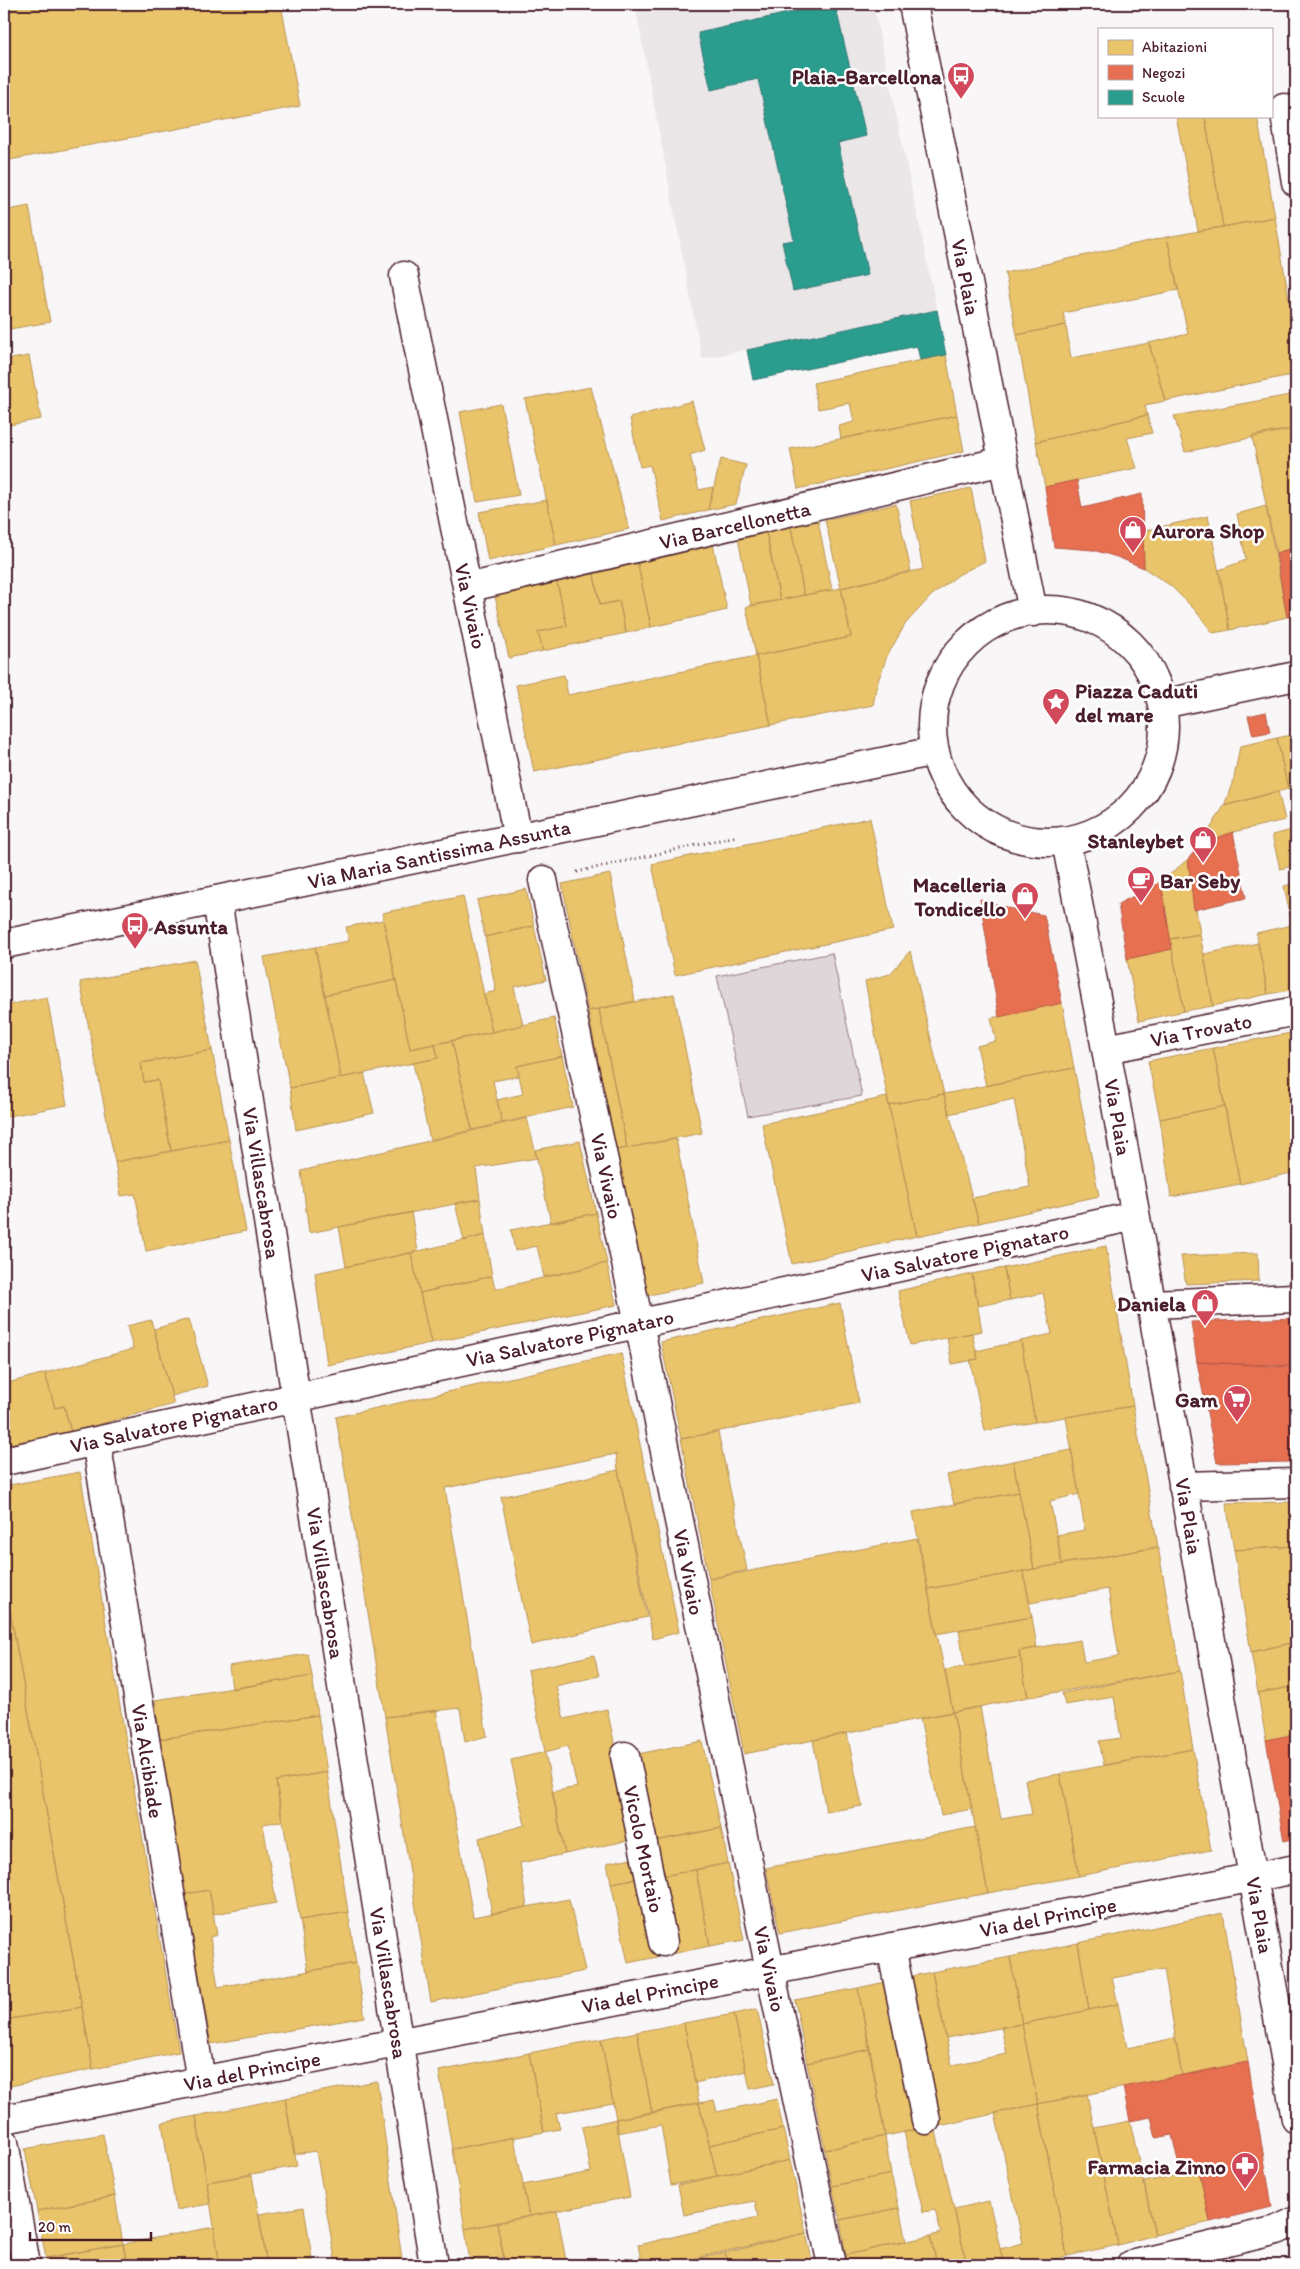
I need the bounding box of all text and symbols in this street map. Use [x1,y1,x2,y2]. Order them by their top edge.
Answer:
legend [1098,28,1272,118]
text: Abitazioni [1142,38,1207,56]
bus stop icon: Plaia-Barcellona [946,61,976,100]
place label: Plaia-Barcellona [792,64,943,89]
text: Negozi [1142,64,1185,82]
text: Scuole [1142,88,1185,106]
street label: Via Plaia [946,237,986,317]
street label: Via Barcellonetta [657,495,813,555]
shop icon: Aurora Shop [1118,515,1148,554]
place label: Aurora Shop [1151,518,1264,544]
street label: Via Vivaio [450,561,492,651]
place label: Piazza Caduti del mare [1075,678,1198,727]
place icon: Piazza Caduti del mare [1041,687,1071,726]
street label: Via Maria Santissima Assunta [305,814,573,894]
shop icon: Stanleybet [1188,825,1218,864]
place label: Stanleybet [1087,828,1184,854]
cafe icon: Bar Seby [1126,865,1156,904]
place label: Bar Seby [1160,868,1241,894]
place label: Macelleria Tondicello [913,872,1007,921]
shop icon: Macelleria Tondicello [1010,881,1040,920]
bus stop icon: Assunta [120,911,150,950]
place label: Assunta [153,914,229,939]
street label: Via Trovato [1148,1008,1254,1052]
street label: Via Plaia [1099,1077,1137,1157]
street label: Via Villascabrosa [238,1105,286,1261]
street label: Via Vivaio [586,1131,628,1221]
street label: Via Salvatore Pignataro [859,1219,1071,1287]
shop icon: Daniela [1190,1288,1220,1327]
place label: Daniela [1117,1291,1187,1316]
street label: Via Salvatore Pignataro [464,1304,676,1372]
supermarket icon: Gam [1222,1384,1252,1423]
place label: Gam [1175,1387,1218,1412]
street label: Via Salvatore Pignataro [68,1390,280,1458]
street label: Via Plaia [1170,1476,1208,1556]
street label: Via Villascabrosa [302,1505,350,1661]
street label: Via Vivaio [668,1527,710,1617]
street label: Via Alcibiade [127,1702,169,1820]
street label: Vicolo Mortaio [618,1783,670,1915]
street label: Via Plaia [1241,1875,1279,1955]
street label: Via del Principe [977,1891,1119,1943]
street label: Via Villascabrosa [365,1905,413,2061]
street label: Via Vivaio [749,1924,791,2014]
street label: Via del Principe [579,1967,721,2019]
street label: Via del Principe [181,2045,323,2097]
pharmacy icon: Farmacia Zinno [1230,2151,1260,2190]
place label: Farmacia Zinno [1088,2154,1226,2179]
scale bar [30,2209,151,2241]
text: 20 m [38,2218,72,2236]

